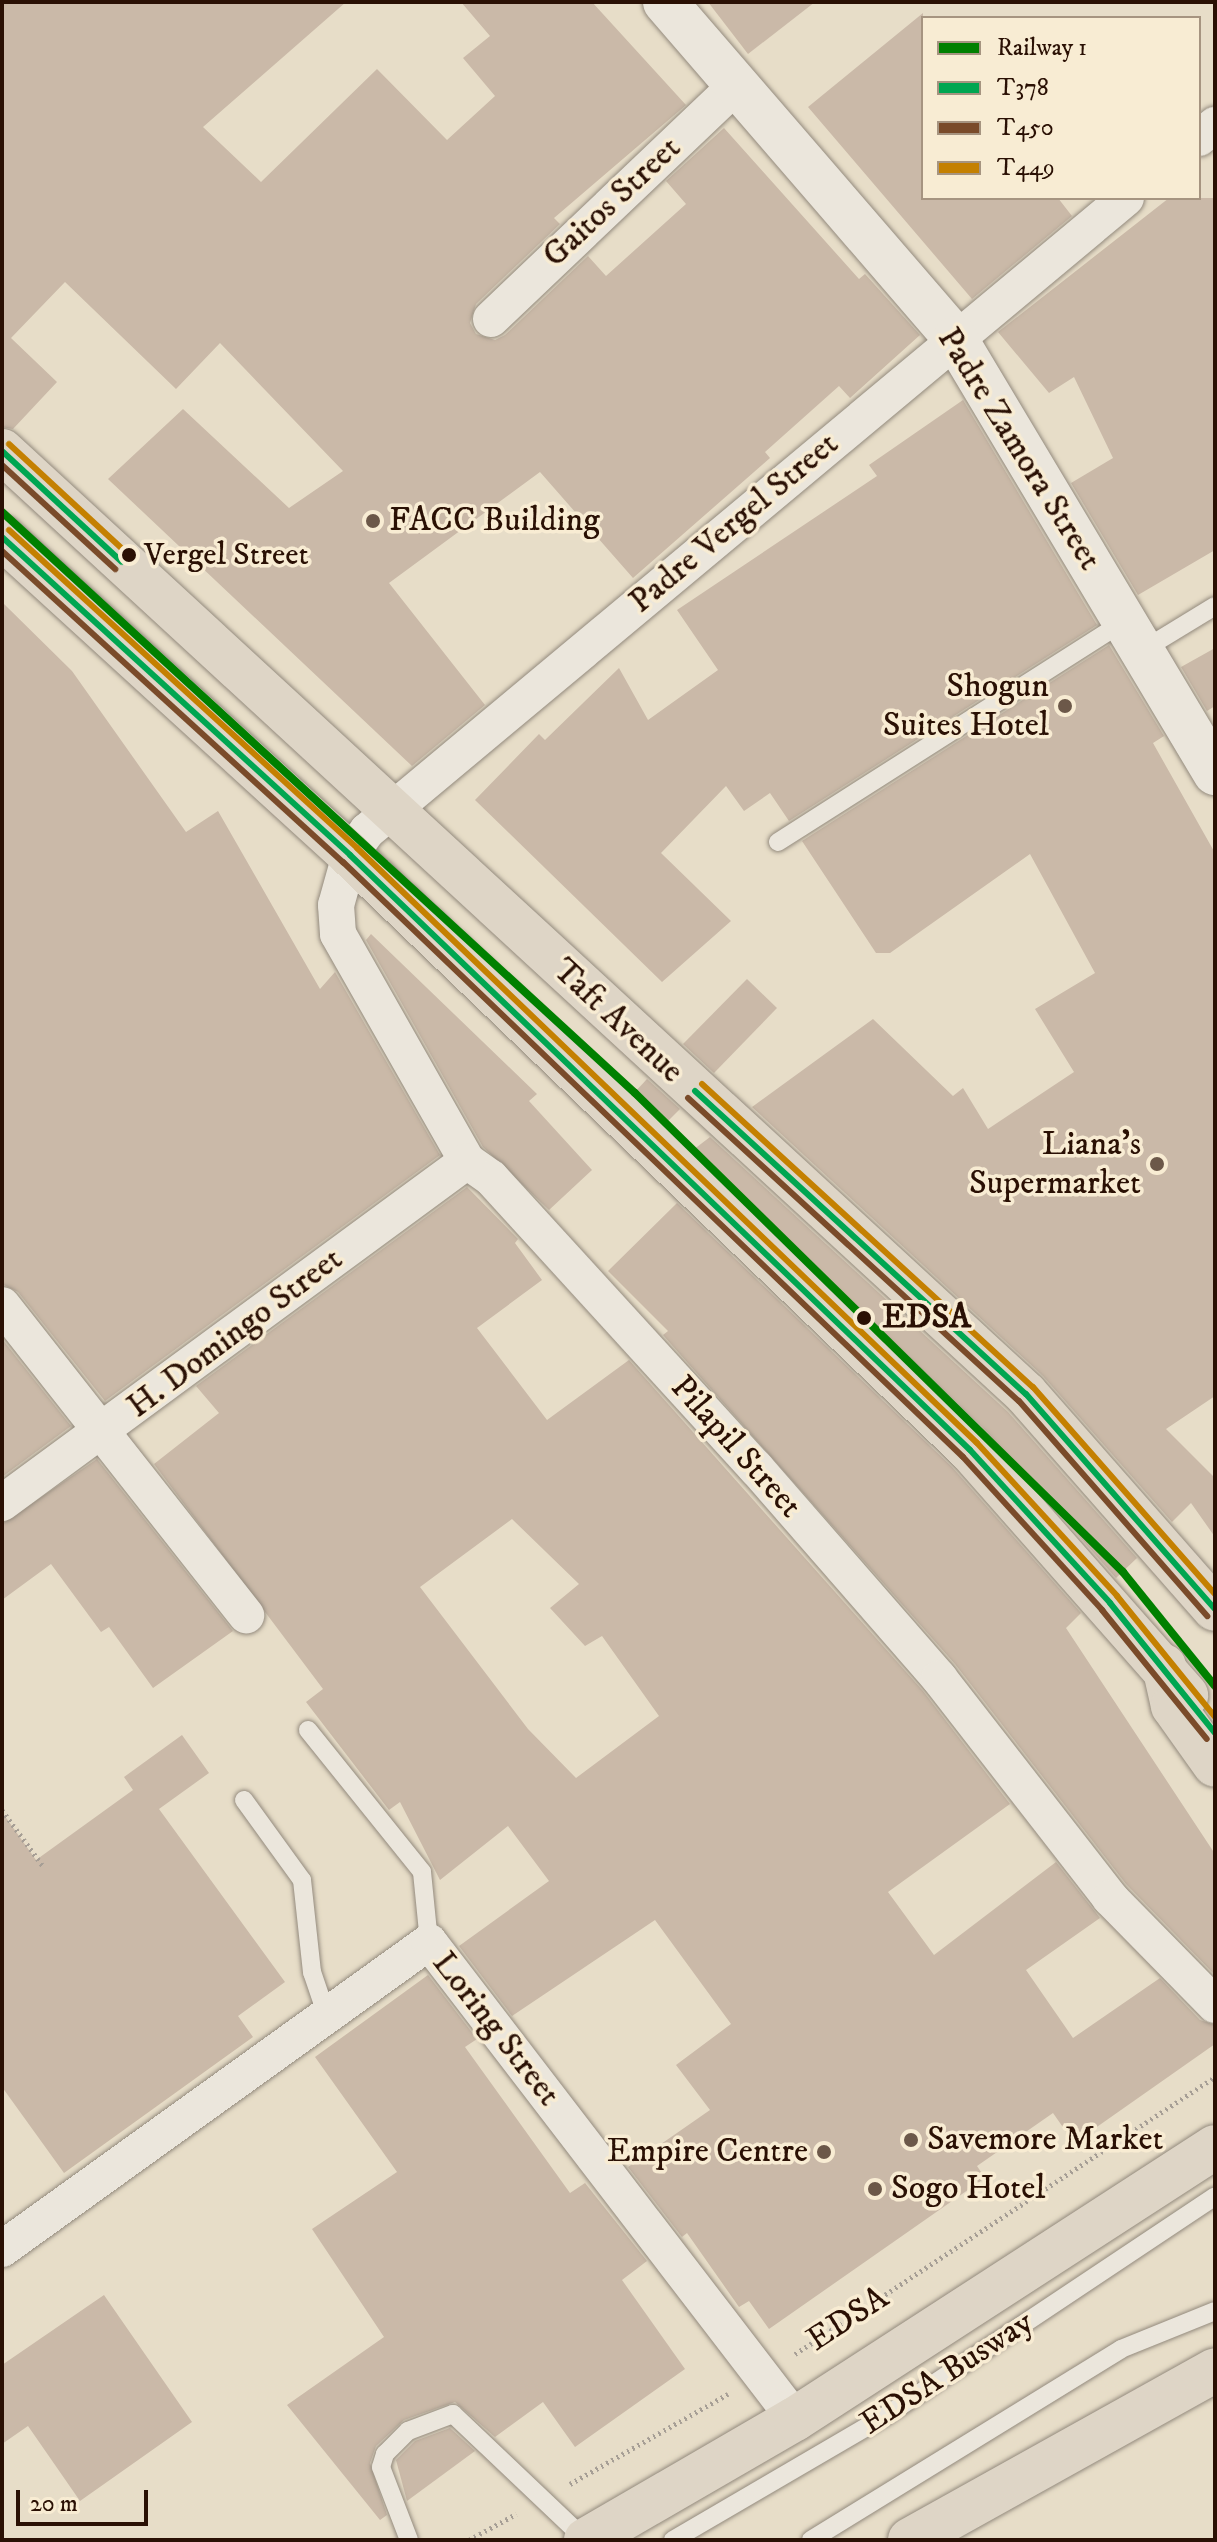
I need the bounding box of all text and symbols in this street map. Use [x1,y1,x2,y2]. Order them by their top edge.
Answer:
legend [921,16,1201,200]
text: Railway 1 [997,33,1087,63]
text: T378 [997,73,1049,103]
text: T450 [997,113,1054,143]
street label: Gaitos Street [535,128,689,276]
text: T449 [997,153,1055,183]
street label: Padre Zamora Street [928,320,1110,578]
street label: Padre Vergel Street [621,424,847,622]
place label: FACC Building [389,501,600,541]
marker: FACC Building [364,512,382,530]
place label: Vergel Street [144,536,309,574]
marker: Vergel Street [121,547,137,563]
place label: Shogun Suites Hotel [883,666,1049,746]
marker: Shogun Suites Hotel [1056,697,1074,715]
street label: Taft Avenue [544,950,692,1092]
place label: Liana's Supermarket [969,1124,1141,1204]
marker: Liana's Supermarket [1148,1155,1166,1173]
street label: H. Domingo Street [119,1239,351,1427]
place label: EDSA [882,1298,971,1338]
marker: EDSA [853,1307,875,1329]
street label: Pilapil Street [662,1368,810,1526]
street label: Loring Street [423,1944,569,2114]
place label: Savemore Market [927,2120,1164,2160]
marker: Savemore Market [902,2131,920,2149]
place label: Empire Centre [607,2132,808,2172]
marker: Empire Centre [815,2143,833,2161]
place label: Sogo Hotel [891,2169,1045,2209]
marker: Sogo Hotel [866,2180,884,2198]
street label: EDSA [800,2278,896,2360]
street label: EDSA Busway [853,2302,1041,2444]
scale bar [20,2474,152,2524]
text: 20 m [30,2489,78,2519]

